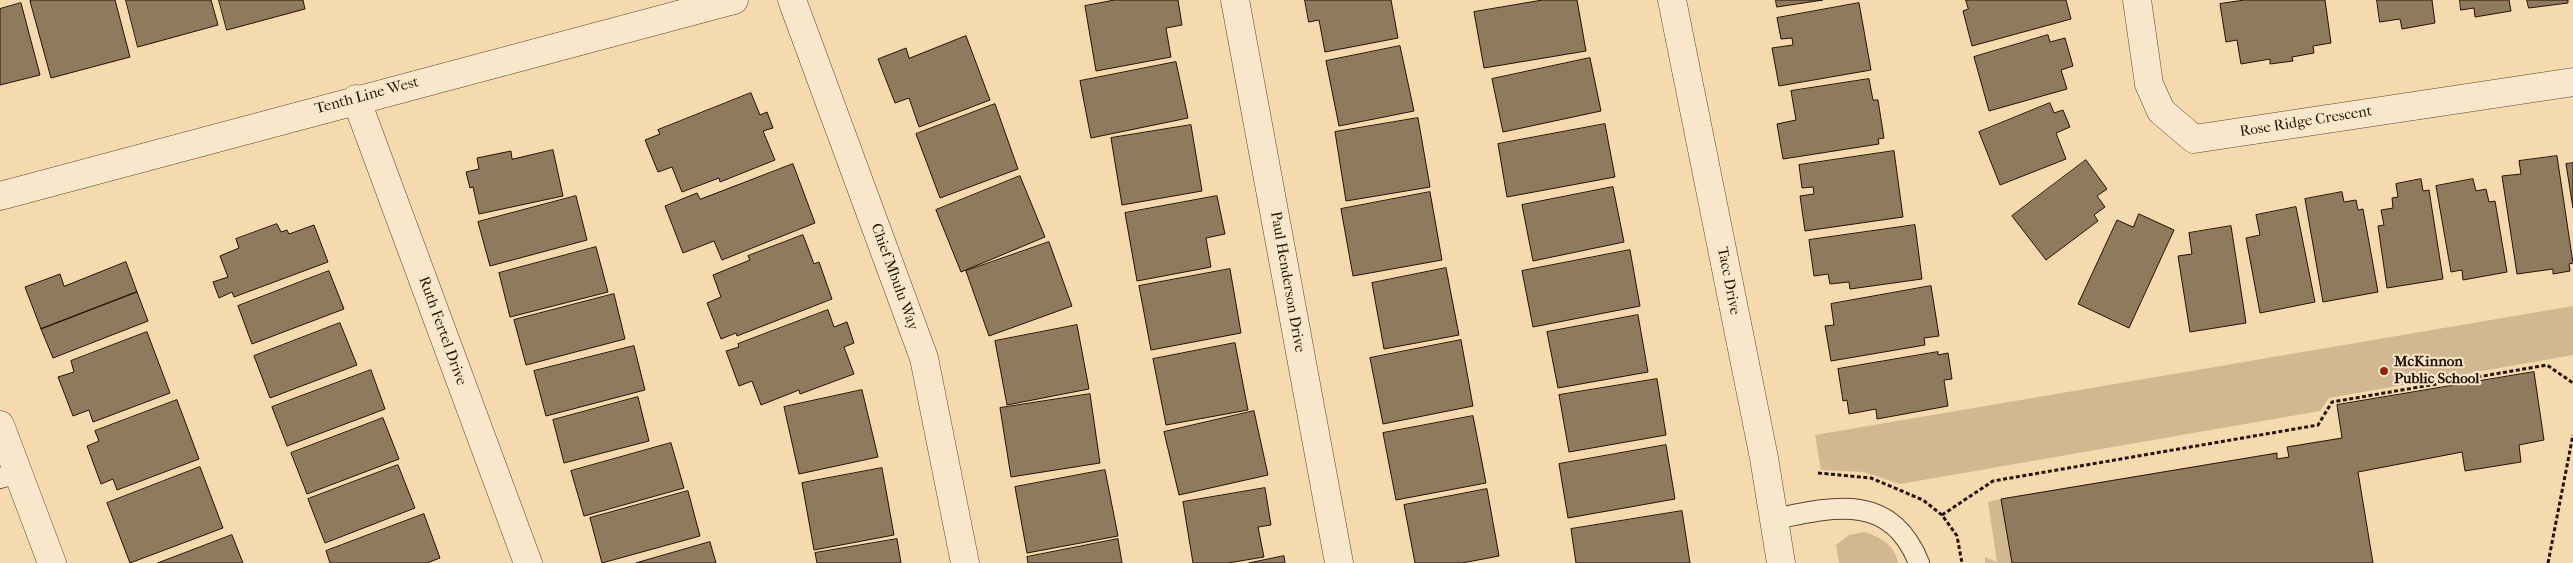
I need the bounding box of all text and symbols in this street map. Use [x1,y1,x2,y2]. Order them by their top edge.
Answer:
street label: Tenth Line West [313,74,421,118]
street label: Rose Ridge Crescent [2239,103,2373,141]
street label: Paul Henderson Drive [1266,210,1308,354]
street label: Chief Mbulu Way [866,221,922,333]
street label: Tacc Drive [1713,245,1743,317]
street label: Ruth Fertel Drive [414,274,470,388]
place label: McKinnon Public School [2394,353,2479,388]
marker: McKinnon Public School [2378,365,2390,377]

